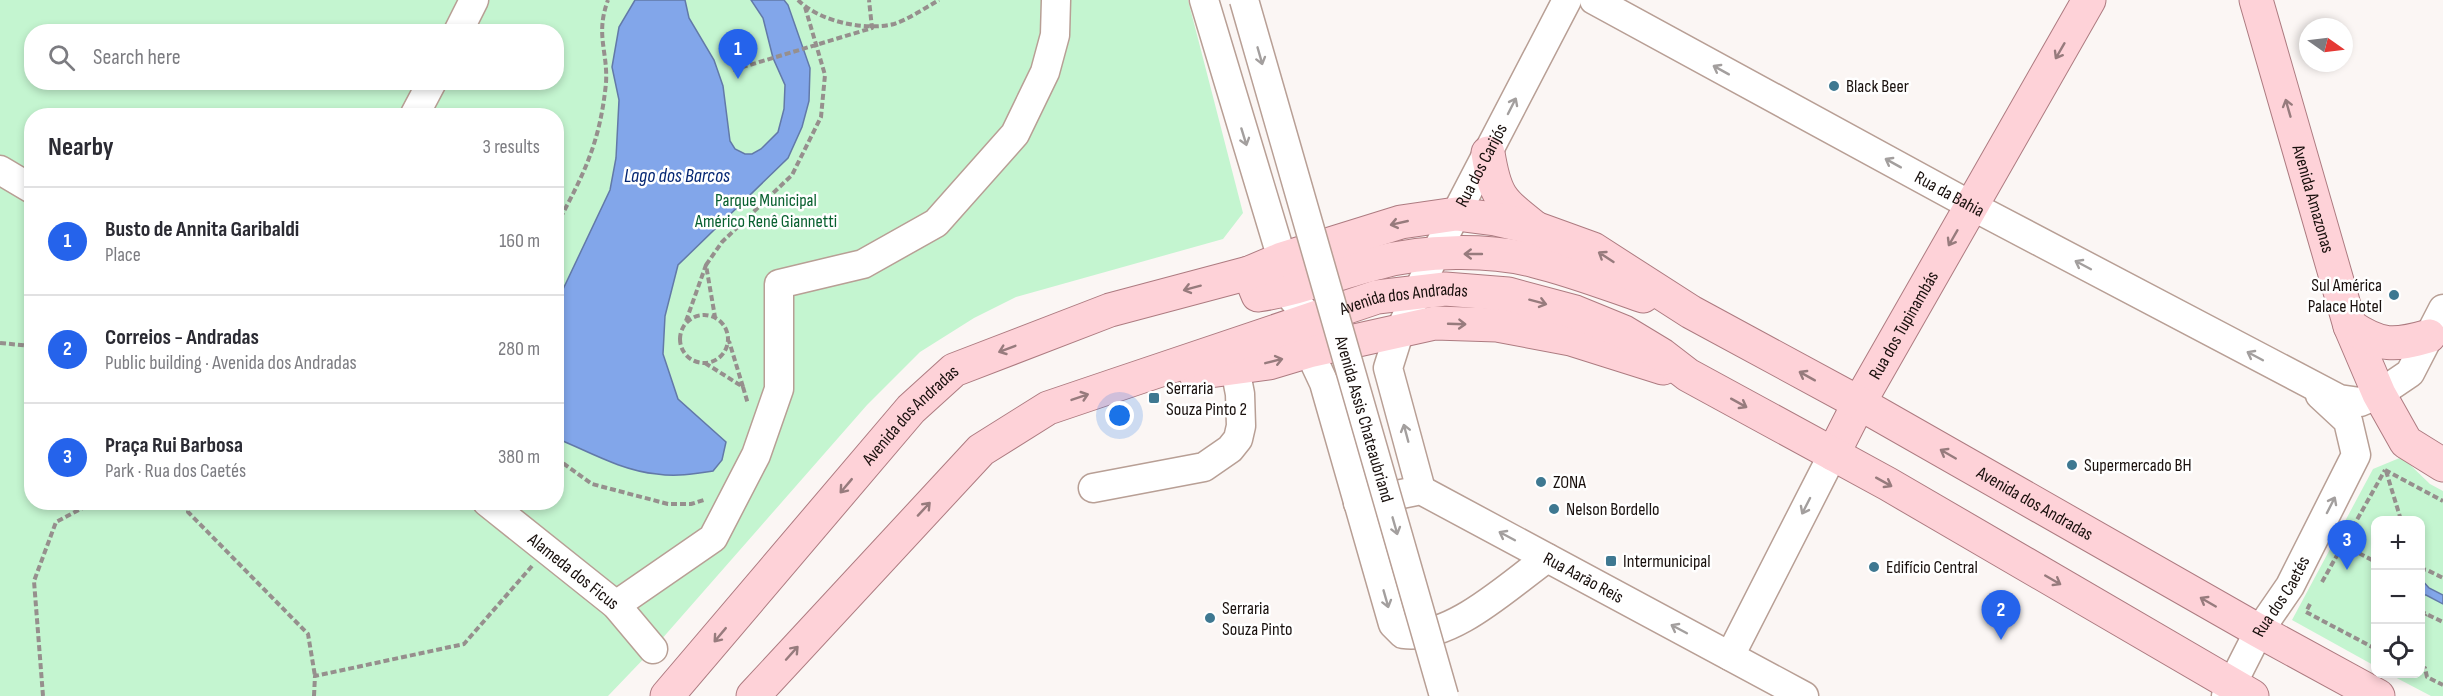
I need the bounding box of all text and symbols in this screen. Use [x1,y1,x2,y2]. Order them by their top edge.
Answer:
north arrow [2299,18,2353,72]
search box [24,24,564,90]
pin: 1 [718,29,758,79]
icon: search [45,41,78,74]
one-way arrow [2054,42,2066,59]
text: Search here [93,44,180,71]
one-way arrow [1255,46,1266,65]
one-way arrow [1713,64,1731,75]
place label: Black Beer [1846,76,1909,97]
marker: Black Beer [1827,79,1841,93]
one-way arrow [1507,97,1518,115]
one-way arrow [2281,99,2293,118]
street label: Rua dos Carijós [1451,120,1511,210]
one-way arrow [1239,127,1250,146]
text: Nearby [48,132,114,163]
text: 3 results [483,135,540,159]
street label: Avenida Amazonas [2288,142,2339,255]
one-way arrow [1884,157,1902,168]
water label: Lago dos Barcos [624,164,730,188]
street label: Rua da Bahia [1911,166,1988,221]
park label: Parque Municipal Américo Renê Giannetti [694,190,837,232]
text: Busto de Annita Garibaldi [105,216,299,243]
one-way arrow [1390,217,1409,229]
text: 1 [64,229,71,253]
text: 160 m [499,229,540,253]
one-way arrow [1947,229,1959,246]
text: Place [105,243,141,267]
one-way arrow [1463,248,1483,260]
one-way arrow [1598,251,1615,264]
one-way arrow [2075,259,2092,271]
street label: Rua dos Tupinambás [1864,267,1943,383]
place label: Sul América Palace Hotel [2308,275,2382,317]
street label: Avenida dos Andradas [1336,278,1469,320]
one-way arrow [1183,283,1202,294]
marker: Sul América Palace Hotel [2387,288,2401,302]
one-way arrow [1528,296,1547,308]
one-way arrow [1446,318,1466,329]
text: Correios - Andradas [105,324,259,351]
street label: Avenida Assis Chateaubriand [1330,333,1398,505]
text: 2 [63,337,72,361]
text: 280 m [498,337,540,361]
one-way arrow [998,345,1017,356]
one-way arrow [2247,350,2265,361]
text: Public building · Avenida dos Andradas [105,351,357,375]
one-way arrow [1264,354,1283,366]
street label: Avenida dos Andradas [857,361,963,470]
one-way arrow [1799,370,1817,381]
place label: Serraria Souza Pinto 2 [1166,378,1247,420]
one-way arrow [1070,391,1089,402]
marker: Serraria Souza Pinto 2 [1147,391,1161,405]
one-way arrow [1730,398,1748,409]
your location [1105,401,1134,430]
one-way arrow [1400,424,1411,443]
text: Praça Rui Barbosa [105,432,243,459]
text: 3 [63,445,72,469]
text: 380 m [498,445,540,469]
one-way arrow [1940,448,1957,460]
place label: Supermercado BH [2084,455,2192,476]
marker: Supermercado BH [2065,458,2079,472]
text: Park · Rua dos Caetés [105,459,246,483]
street label: Avenida dos Andradas [1972,461,2097,545]
place label: ZONA [1553,472,1586,493]
marker: ZONA [1534,475,1548,489]
one-way arrow [1875,476,1892,488]
one-way arrow [839,478,853,493]
one-way arrow [1800,496,1811,514]
one-way arrow [2325,497,2337,514]
place label: Nelson Bordello [1566,499,1660,520]
one-way arrow [917,502,931,517]
marker: Nelson Bordello [1547,502,1561,516]
one-way arrow [1390,516,1401,535]
map controls [2371,516,2425,678]
button: + [2371,516,2425,570]
pin: 3 [2328,520,2366,570]
street label: Alameda dos Ficus [523,528,623,614]
one-way arrow [1499,530,1516,542]
street label: Rua Aarão Reis [1540,547,1627,608]
place label: Intermunicipal [1623,551,1711,572]
street label: Rua dos Caetés [2247,552,2314,640]
marker: Intermunicipal [1604,554,1618,568]
place label: Edifício Central [1886,557,1978,578]
marker: Edifício Central [1867,560,1881,574]
button: − [2371,570,2425,624]
one-way arrow [2044,574,2061,586]
one-way arrow [1381,590,1392,609]
pin: 2 [1982,590,2020,640]
one-way arrow [2200,596,2217,608]
place label: Serraria Souza Pinto [1222,598,1293,640]
marker: Serraria Souza Pinto [1203,611,1217,625]
one-way arrow [1670,623,1688,634]
button: locate [2371,624,2425,678]
one-way arrow [713,627,727,642]
one-way arrow [785,646,799,661]

